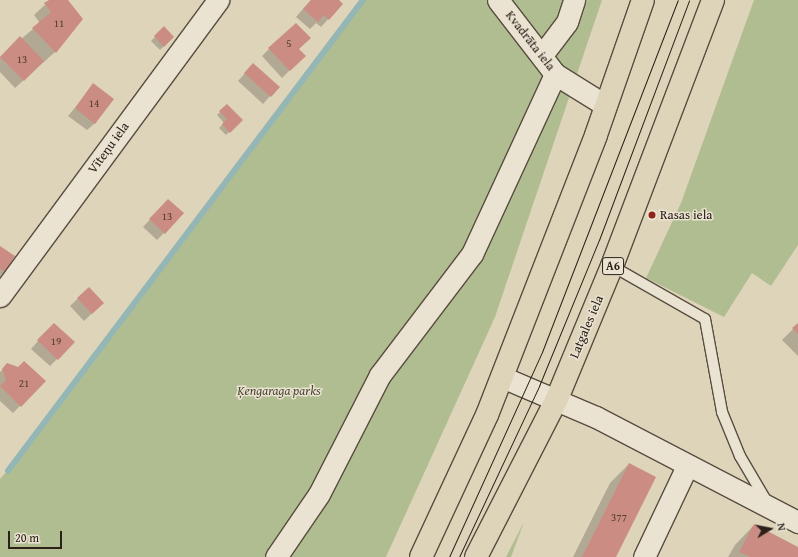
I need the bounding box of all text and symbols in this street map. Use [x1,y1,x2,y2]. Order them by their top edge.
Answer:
street label: Kvadrāta iela [502,8,558,74]
house number: 11 [54,16,64,30]
house number: 5 [286,36,292,50]
house number: 13 [17,52,27,66]
house number: 14 [89,96,99,110]
street label: Vīteņu iela [85,119,133,177]
place label: Rasas iela [660,207,713,223]
house number: 13 [162,209,172,223]
marker: Rasas iela [647,210,657,220]
road number: A6 [602,256,624,276]
street label: Latgales iela [567,293,607,361]
house number: 19 [51,334,61,348]
house number: 21 [19,376,29,390]
park label: Ķengaraga parks [237,383,321,399]
north arrow [750,509,790,549]
house number: 377 [611,510,627,524]
text: N [773,522,790,532]
scale bar [10,523,64,549]
text: 20 m [15,529,39,546]

